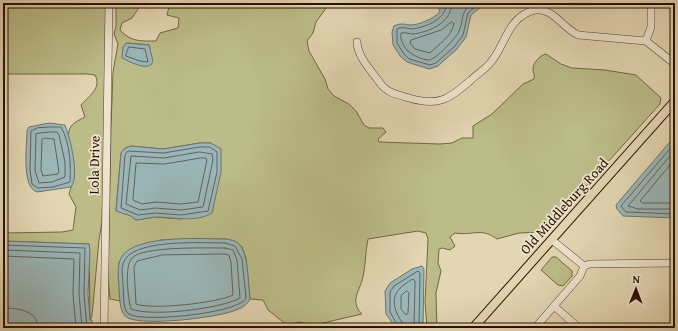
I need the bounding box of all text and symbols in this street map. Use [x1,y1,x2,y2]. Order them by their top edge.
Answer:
street label: Lola Drive [83,135,105,195]
street label: Old Middleburg Road [515,153,613,259]
north arrow [616,269,656,309]
text: N [632,271,641,287]

